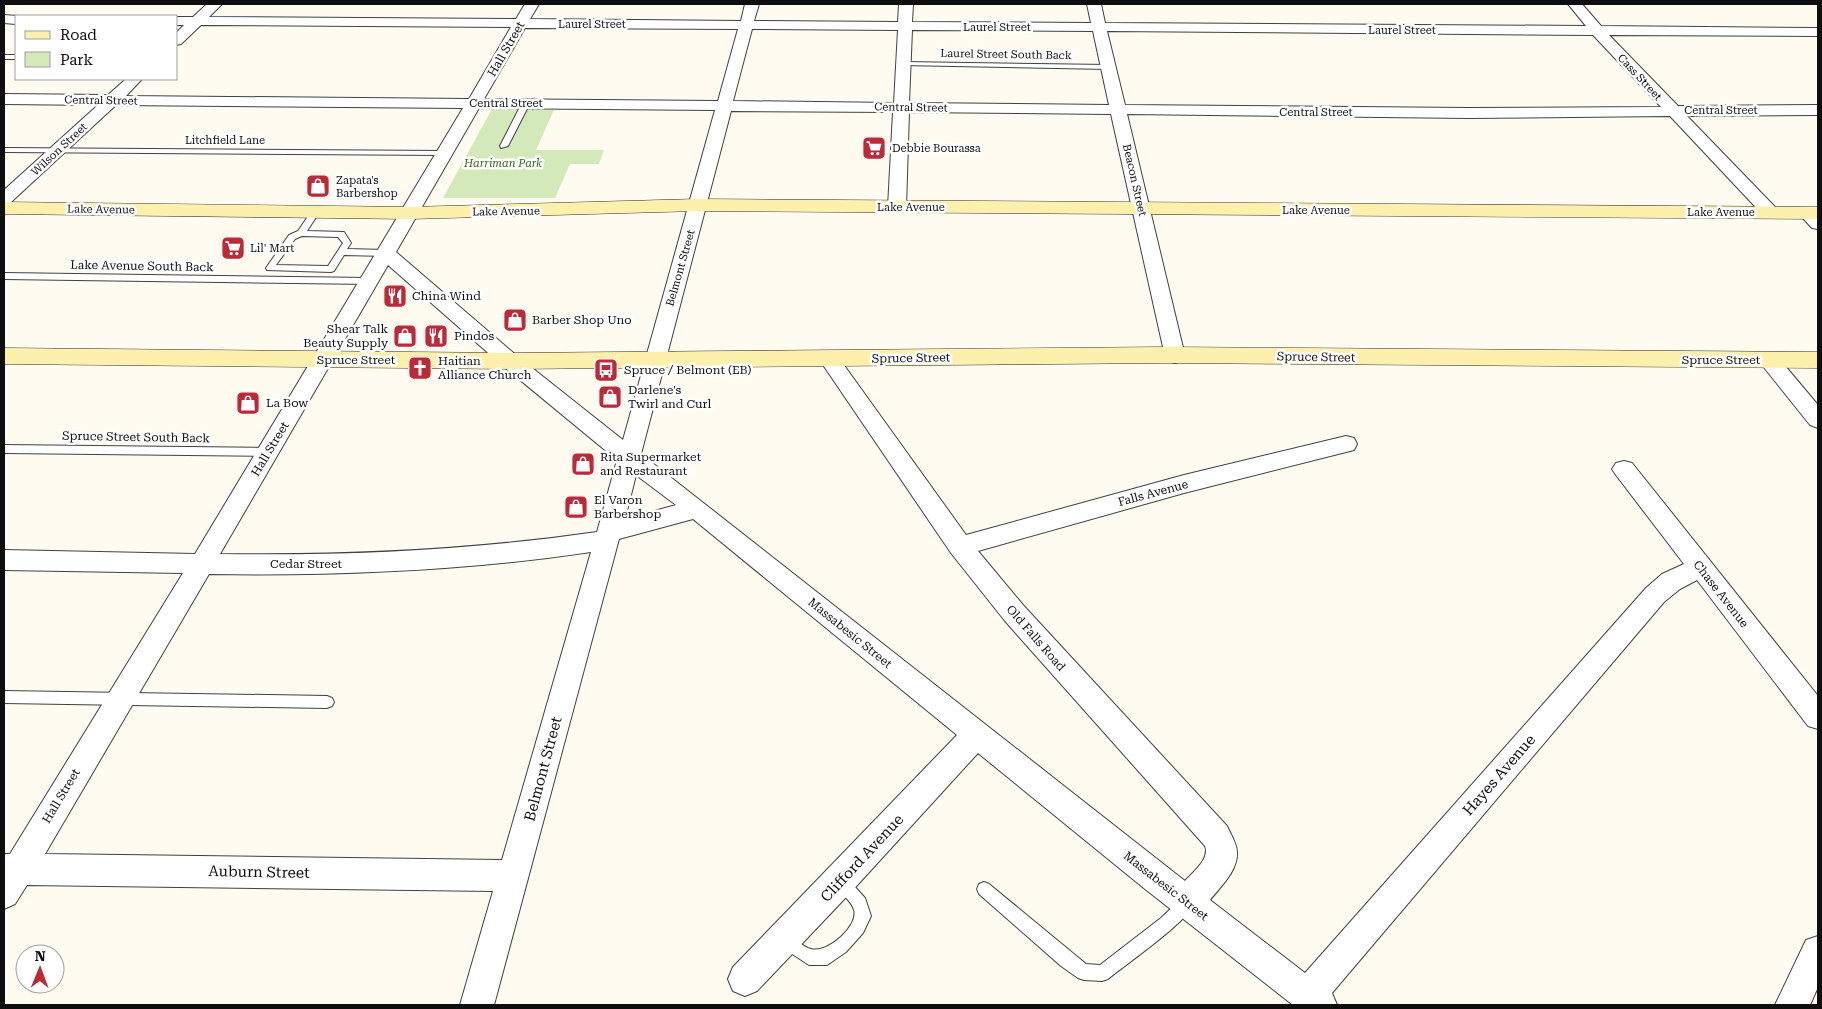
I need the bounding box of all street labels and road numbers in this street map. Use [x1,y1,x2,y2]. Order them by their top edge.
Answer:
street label: Laurel Street [558,18,626,31]
street label: Hall Street [485,19,528,79]
street label: Laurel Street [963,21,1031,34]
street label: Laurel Street [1368,24,1436,37]
street label: Laurel Street South Back [940,47,1072,62]
street label: Cass Street [1615,51,1664,103]
street label: Central Street [64,93,138,108]
street label: Central Street [469,97,543,110]
street label: Central Street [874,100,948,115]
street label: Central Street [1684,104,1758,117]
street label: Central Street [1279,106,1353,119]
street label: Wilson Street [29,120,90,178]
street label: Litchfield Lane [185,134,265,147]
street label: Beacon Street [1120,143,1149,217]
street label: Lake Avenue [877,201,945,214]
street label: Lake Avenue [67,202,135,217]
street label: Lake Avenue [472,204,540,219]
street label: Lake Avenue [1282,204,1350,217]
street label: Lake Avenue [1687,206,1755,219]
street label: Belmont Street [663,228,698,308]
street label: Lake Avenue South Back [70,258,214,274]
street label: Spruce Street [1277,349,1356,365]
street label: Spruce Street [872,350,951,366]
street label: Spruce Street [317,353,396,367]
street label: Spruce Street [1682,353,1761,367]
street label: Hall Street [248,419,292,479]
street label: Spruce Street South Back [62,429,210,445]
street label: Falls Avenue [1116,477,1190,509]
street label: Cedar Street [270,557,342,571]
street label: Chase Avenue [1691,558,1752,631]
street label: Massabesic Street [805,595,895,671]
street label: Old Falls Road [1004,602,1069,674]
street label: Belmont Street [520,714,566,823]
street label: Hayes Avenue [1459,731,1539,819]
street label: Hall Street [39,766,83,826]
street label: Clifford Avenue [817,810,907,906]
street label: Massabesic Street [1121,849,1212,924]
street label: Auburn Street [208,862,310,882]

